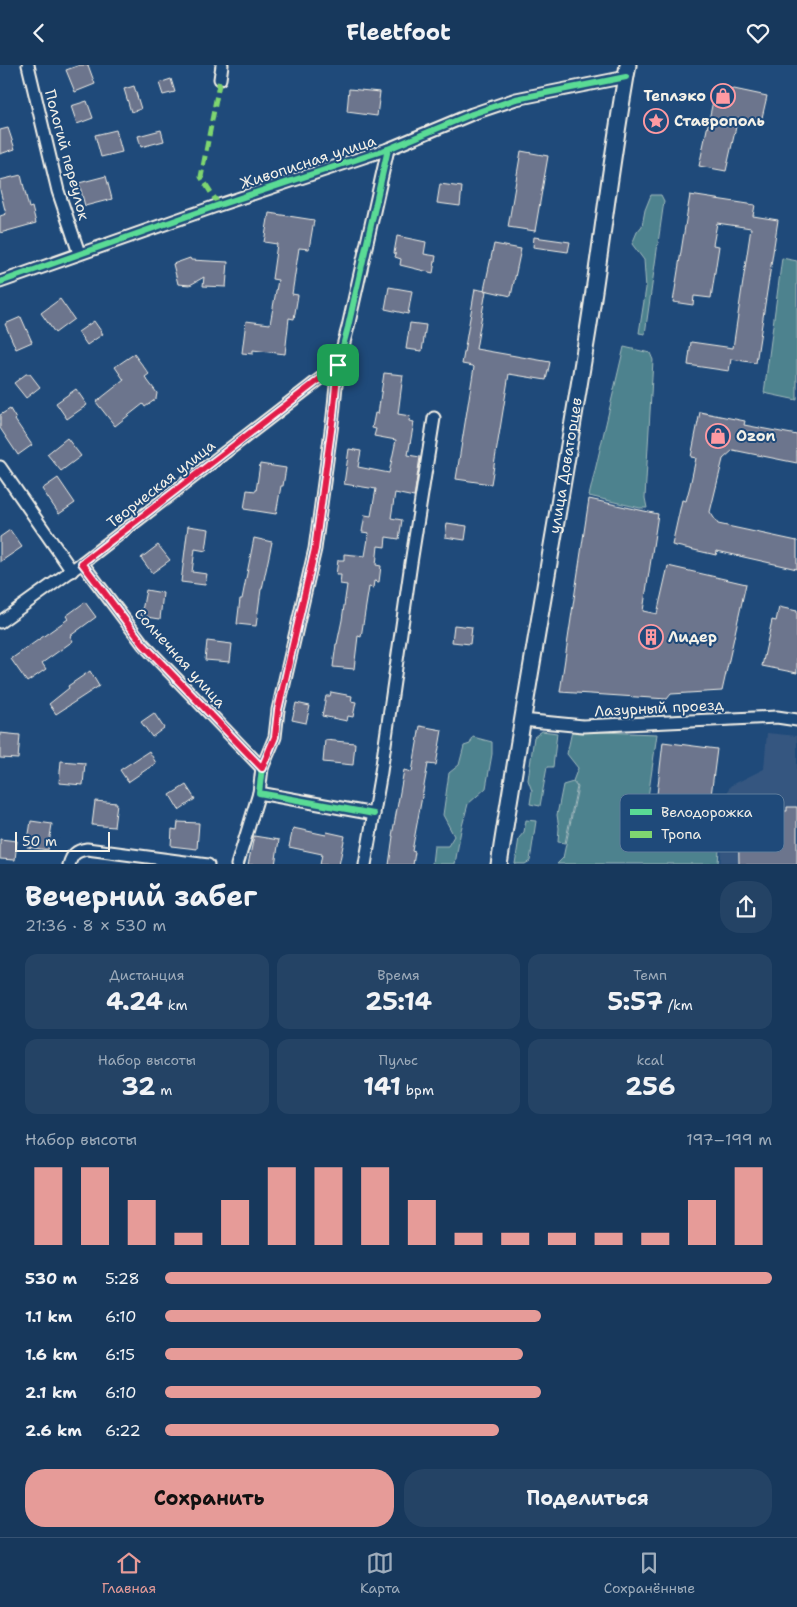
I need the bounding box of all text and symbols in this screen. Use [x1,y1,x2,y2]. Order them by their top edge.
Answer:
text: Fleetfoot [346,18,451,47]
icon: back [25,19,53,47]
icon: heart [744,19,772,47]
shop icon: Теплэко [710,83,736,109]
place label: Теплэко [644,86,706,106]
street label: Пологий переулок [40,87,94,223]
place icon: Ставрополь [643,108,669,134]
place label: Ставрополь [674,111,765,131]
street label: Живописная улица [237,130,379,193]
pin [317,344,359,386]
icon: arrive [324,351,352,379]
street label: улица Доваторцев [544,396,587,535]
shop icon: Ozon [705,423,731,449]
place label: Ozon [736,426,776,446]
street label: Творческая улица [103,435,220,533]
street label: Солнечная улица [130,604,231,713]
building icon: Лидер [638,624,664,650]
place label: Лидер [668,627,717,647]
street label: Лазурный проезд [594,695,725,721]
legend [620,794,784,852]
text: Велодорожка [661,803,753,821]
text: Тропа [661,825,702,843]
scale bar [15,829,110,853]
text: 50 m [22,832,57,850]
text: Вечерний забег [25,877,257,915]
button: share [720,881,772,933]
text: 21:36 · 8 × 530 m [25,915,166,936]
text: Дистанция [109,966,184,984]
text: Время [377,966,420,984]
text: Темп [633,966,667,984]
text: 4.24 [106,984,163,1018]
text: 25:14 [365,984,432,1018]
text: 5:57 [607,984,663,1018]
text: km [163,996,188,1014]
text: /km [663,996,693,1014]
text: Набор высоты [98,1051,196,1069]
text: Пульс [379,1051,418,1069]
text: kcal [637,1051,664,1069]
text: 32 [121,1069,155,1103]
text: 141 [363,1069,401,1103]
text: 256 [625,1069,675,1103]
text: m [155,1081,172,1099]
text: bpm [401,1081,434,1099]
text: Набор высоты [25,1129,137,1150]
text: 197–199 m [686,1129,772,1150]
text: 530 m [25,1268,77,1289]
text: 5:28 [105,1268,140,1289]
text: 1.1 km [25,1306,72,1327]
text: 6:10 [105,1306,136,1327]
text: 1.6 km [25,1344,77,1365]
text: 6:15 [105,1344,135,1365]
text: 2.1 km [25,1382,77,1403]
text: 6:10 [105,1382,136,1403]
text: 2.6 km [25,1420,82,1441]
text: 6:22 [105,1420,141,1441]
button: Сохранить [25,1469,394,1527]
button: Поделиться [404,1469,772,1527]
tab: Главная [102,1549,156,1597]
tab: Карта [360,1549,400,1597]
tab: Сохранённые [604,1549,695,1597]

